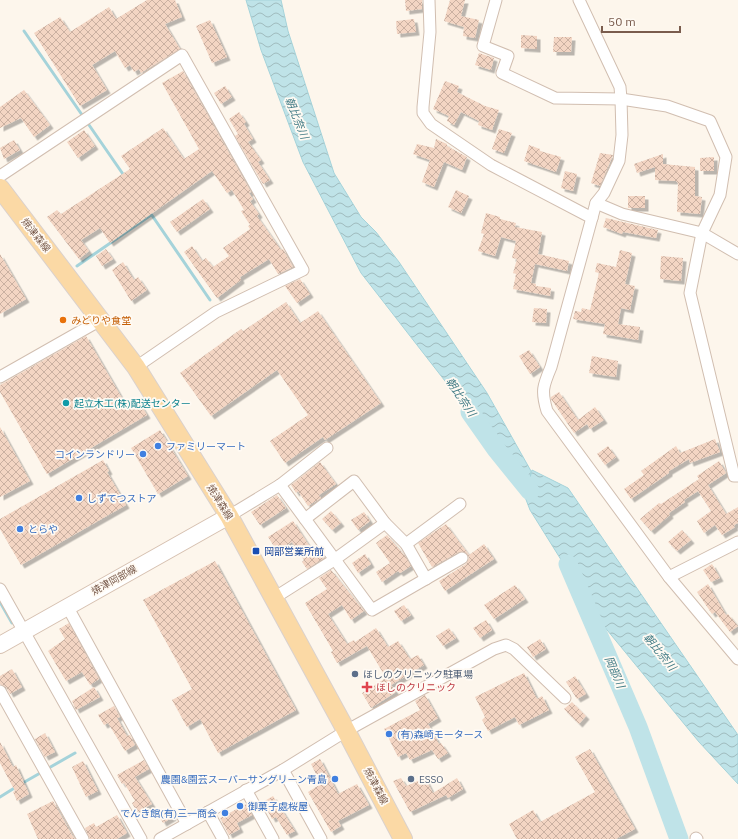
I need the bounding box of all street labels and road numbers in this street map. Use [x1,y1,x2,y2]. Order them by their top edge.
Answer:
street label: 焼津森線 [19,215,53,255]
street label: 焼津森線 [204,482,236,522]
street label: 焼津岡部線 [89,562,139,598]
street label: 焼津森線 [361,765,391,807]

